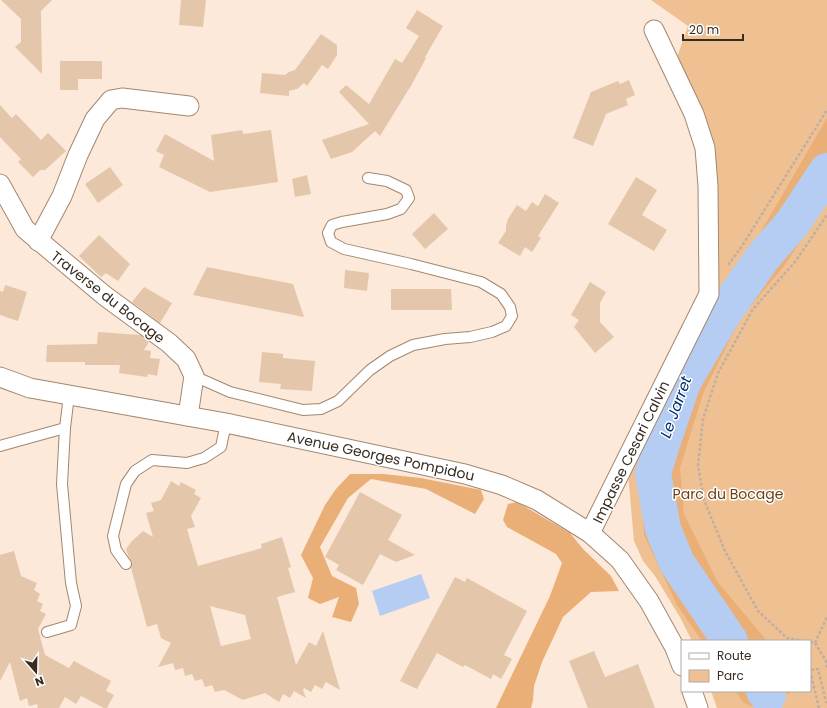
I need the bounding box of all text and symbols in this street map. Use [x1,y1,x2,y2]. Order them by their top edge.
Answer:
scale bar [683,16,743,42]
text: 20 m [689,21,719,38]
street label: Traverse du Bocage [47,246,169,348]
water label: Le Jarret [655,373,697,441]
street label: Impasse Cesari Calvin [588,377,674,527]
street label: Avenue Georges Pompidou [285,426,477,486]
park label: Parc du Bocage [673,484,784,504]
legend [681,640,811,692]
text: Route [717,647,751,664]
north arrow [16,652,56,692]
text: Parc [717,667,744,684]
text: N [33,672,46,690]

